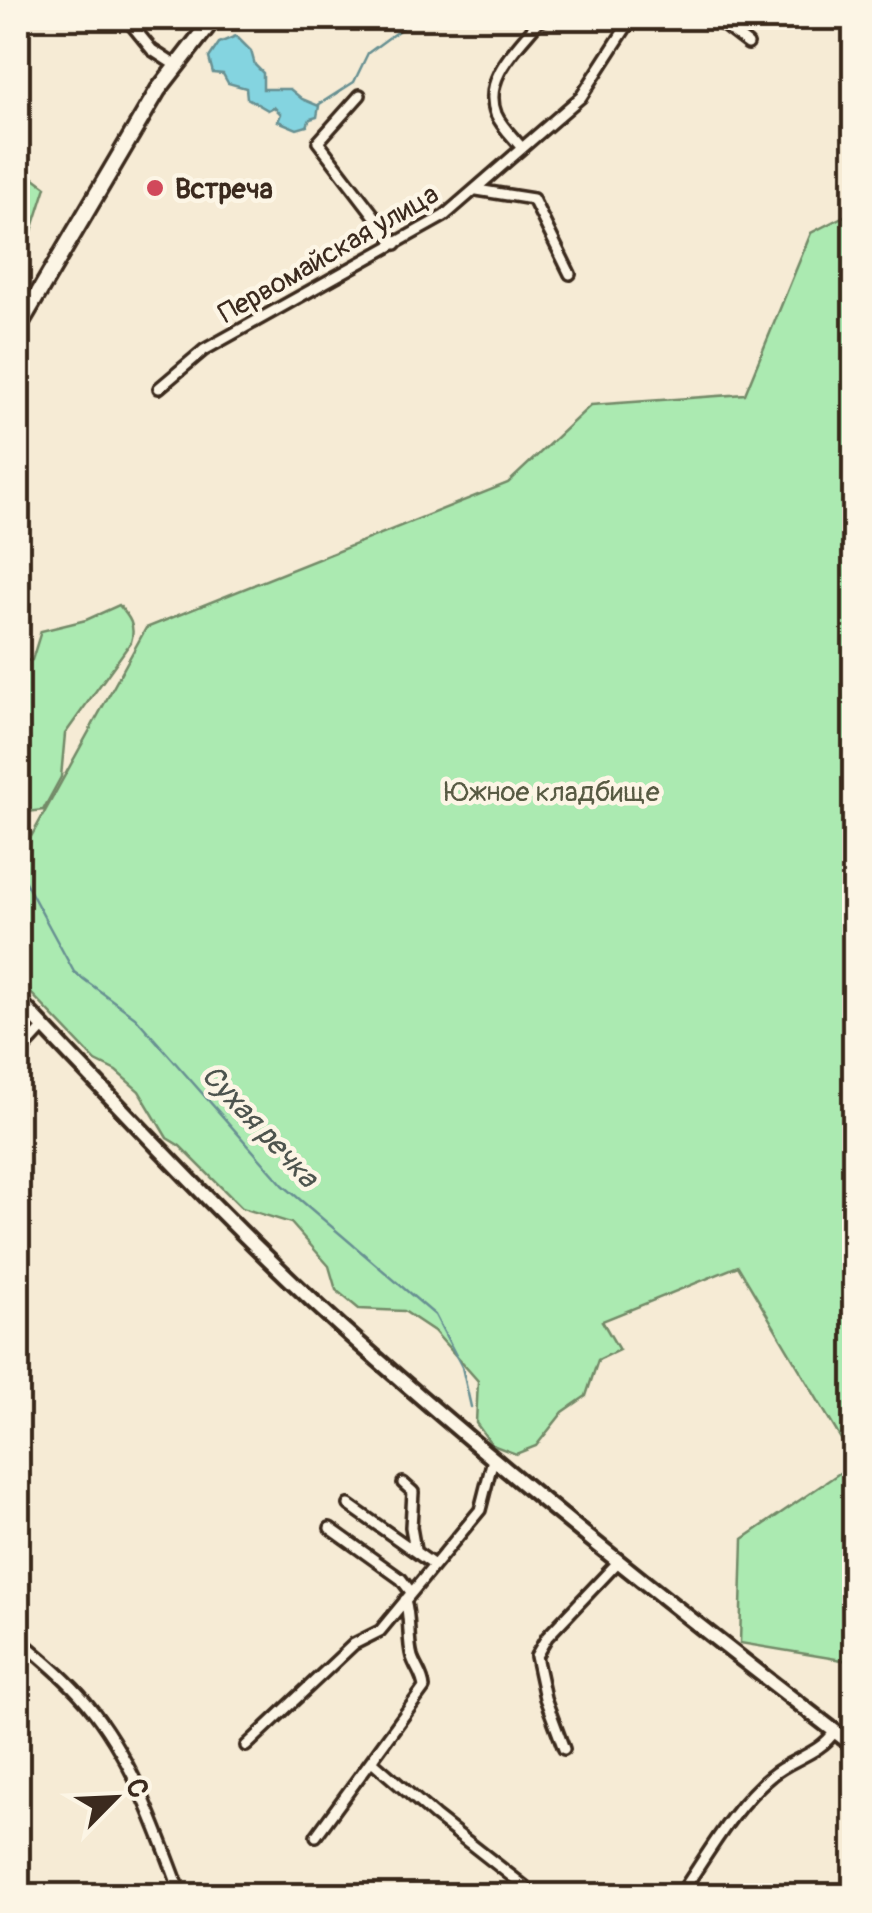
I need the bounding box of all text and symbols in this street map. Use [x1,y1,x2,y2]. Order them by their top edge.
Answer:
place label: Встреча [175,172,273,207]
marker: Встреча [144,177,166,199]
street label: Первомайская улица [213,177,445,332]
park label: Южное кладбище [445,775,660,810]
water label: Сухая речка [193,1057,327,1197]
north arrow [65,1748,165,1848]
text: С [117,1773,156,1803]

